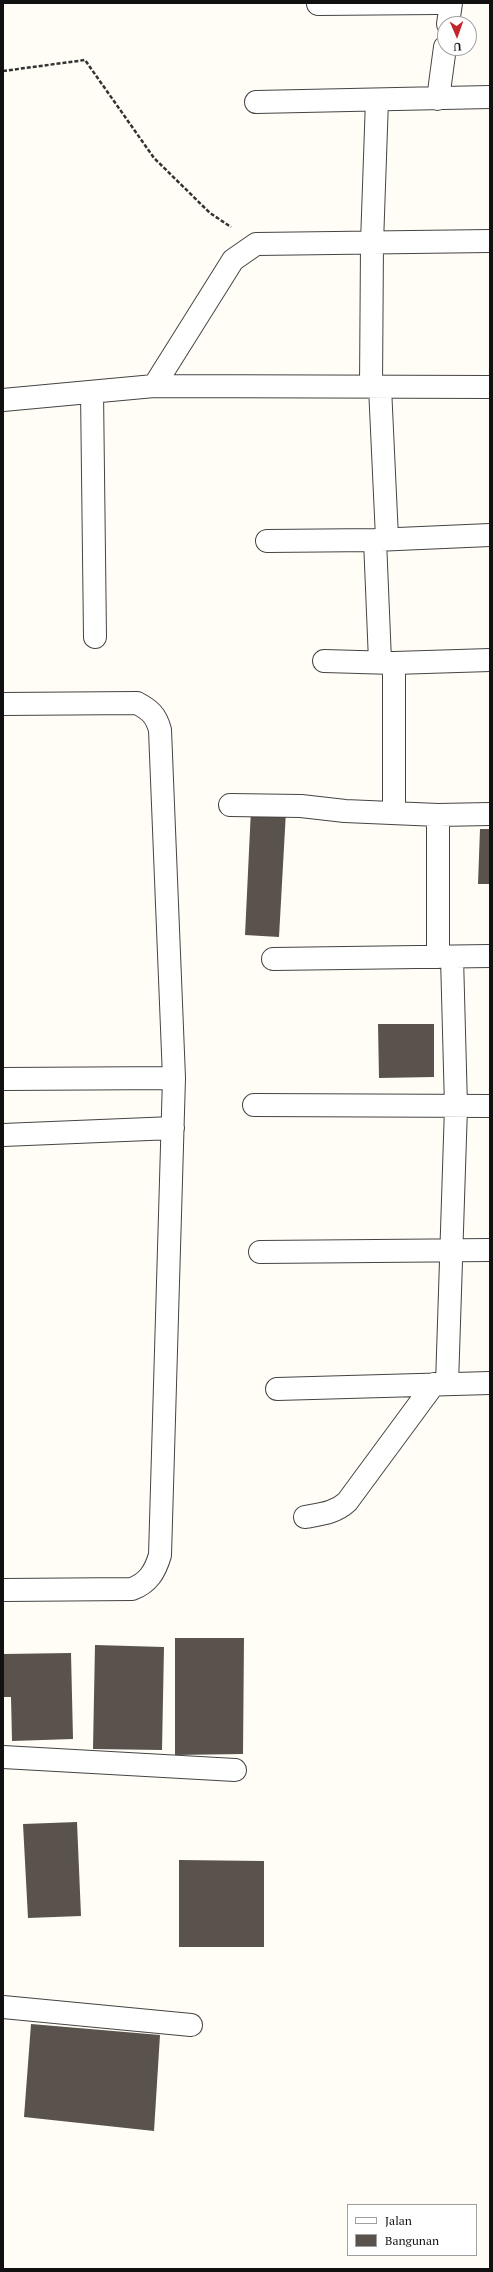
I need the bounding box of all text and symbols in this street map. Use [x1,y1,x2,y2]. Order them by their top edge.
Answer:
north arrow [437,16,477,56]
text: U [453,40,462,54]
legend [347,2204,477,2256]
text: Jalan [385,2213,412,2228]
text: Bangunan [385,2233,439,2248]

